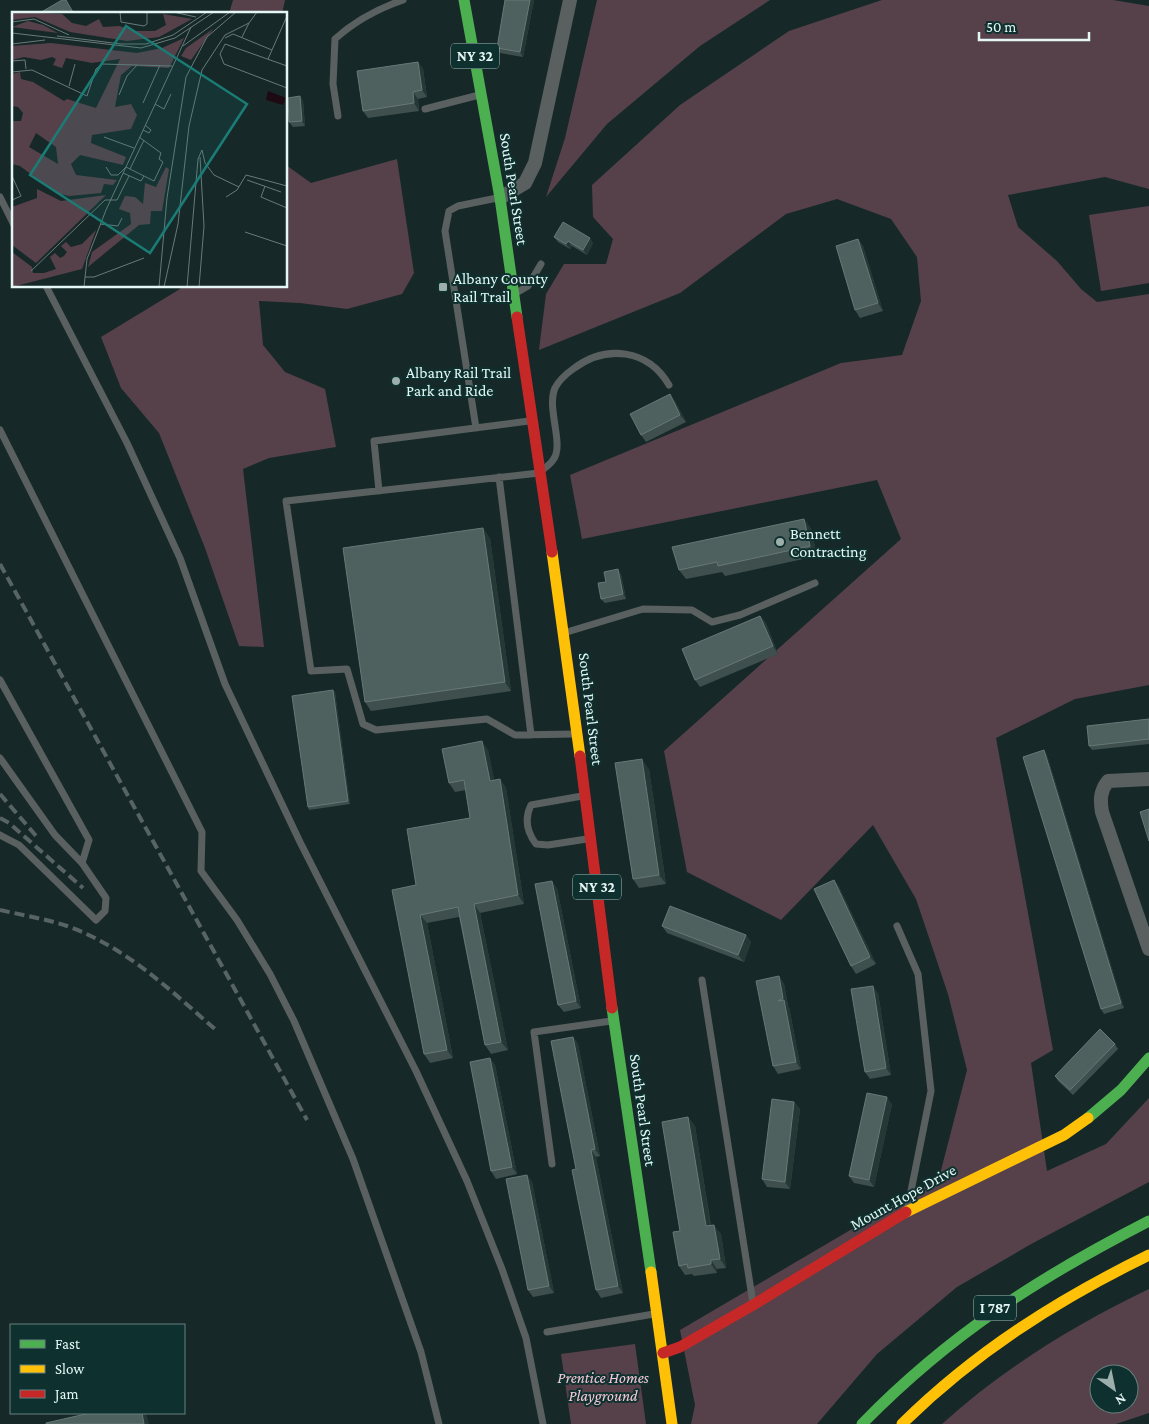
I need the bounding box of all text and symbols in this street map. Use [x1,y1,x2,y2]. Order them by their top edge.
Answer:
scale bar [979,10,1089,42]
inset map [12,12,288,288]
text: 50 m [986,19,1016,35]
road number: NY 32 [451,44,499,68]
street label: South Pearl Street [497,132,531,247]
place label: Albany County Rail Trail [453,270,548,305]
marker: Albany County Rail Trail [437,281,449,293]
place label: Albany Rail Trail Park and Ride [406,364,511,399]
marker: Albany Rail Trail Park and Ride [390,375,402,387]
place label: Bennett Contracting [790,525,867,561]
marker: Bennett Contracting [774,536,786,548]
street label: South Pearl Street [576,652,606,767]
road number: NY 32 [573,874,621,900]
street label: South Pearl Street [627,1053,659,1168]
street label: Mount Hope Drive [847,1161,959,1234]
road number: I 787 [974,1296,1016,1320]
legend [10,1324,185,1414]
text: Fast [55,1336,81,1352]
text: Slow [55,1361,85,1377]
north arrow [1089,1364,1139,1414]
park label: Prentice Homes Playground [557,1369,649,1405]
text: Jam [53,1386,78,1403]
text: N [1112,1391,1129,1409]

